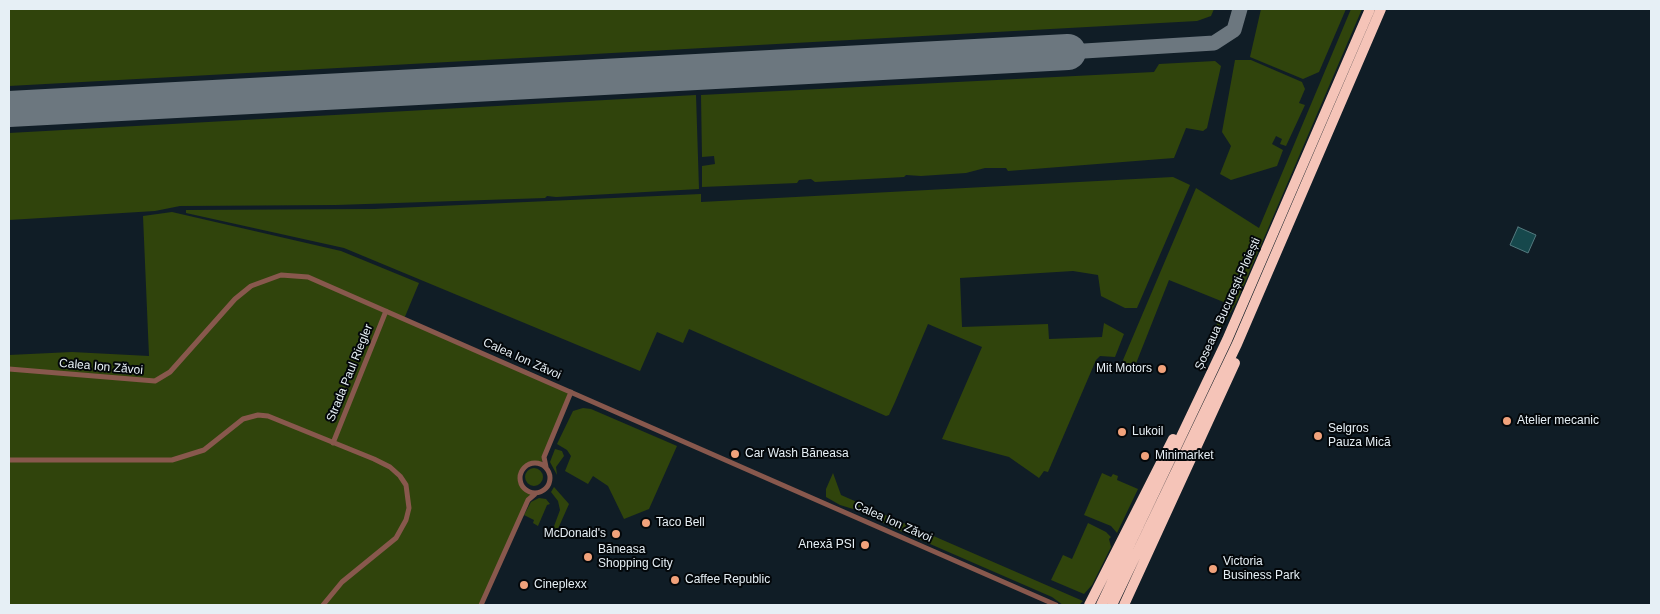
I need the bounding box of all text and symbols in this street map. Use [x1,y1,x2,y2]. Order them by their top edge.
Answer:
street label: Șoseaua București-Ploiești [1192,236,1264,372]
street label: Strada Paul Riegler [324,322,376,424]
street label: Calea Ion Zăvoi [481,335,563,383]
street label: Calea Ion Zăvoi [59,356,143,378]
place label: Mit Motors [1096,362,1152,376]
marker: Mit Motors [1156,363,1168,375]
place label: Atelier mecanic [1517,414,1599,428]
marker: Atelier mecanic [1501,415,1513,427]
place label: Selgros Pauza Mică [1328,422,1391,450]
place label: Lukoil [1132,425,1163,439]
marker: Lukoil [1116,426,1128,438]
marker: Selgros Pauza Mică [1312,430,1324,442]
place label: Car Wash Băneasa [745,447,849,461]
marker: Car Wash Băneasa [729,448,741,460]
place label: Minimarket [1155,449,1214,463]
marker: Minimarket [1139,450,1151,462]
street label: Calea Ion Zăvoi [852,498,934,546]
place label: Taco Bell [656,516,705,530]
marker: Taco Bell [640,517,652,529]
place label: McDonald's [544,527,606,541]
marker: McDonald's [610,528,622,540]
place label: Anexă PSI [798,538,855,552]
marker: Anexă PSI [859,539,871,551]
place label: Băneasa Shopping City [598,543,673,571]
marker: Băneasa Shopping City [582,551,594,563]
place label: Victoria Business Park [1223,555,1300,583]
marker: Victoria Business Park [1207,563,1219,575]
place label: Caffee Republic [685,573,770,587]
marker: Caffee Republic [669,574,681,586]
place label: Cineplexx [534,578,587,592]
marker: Cineplexx [518,579,530,591]

